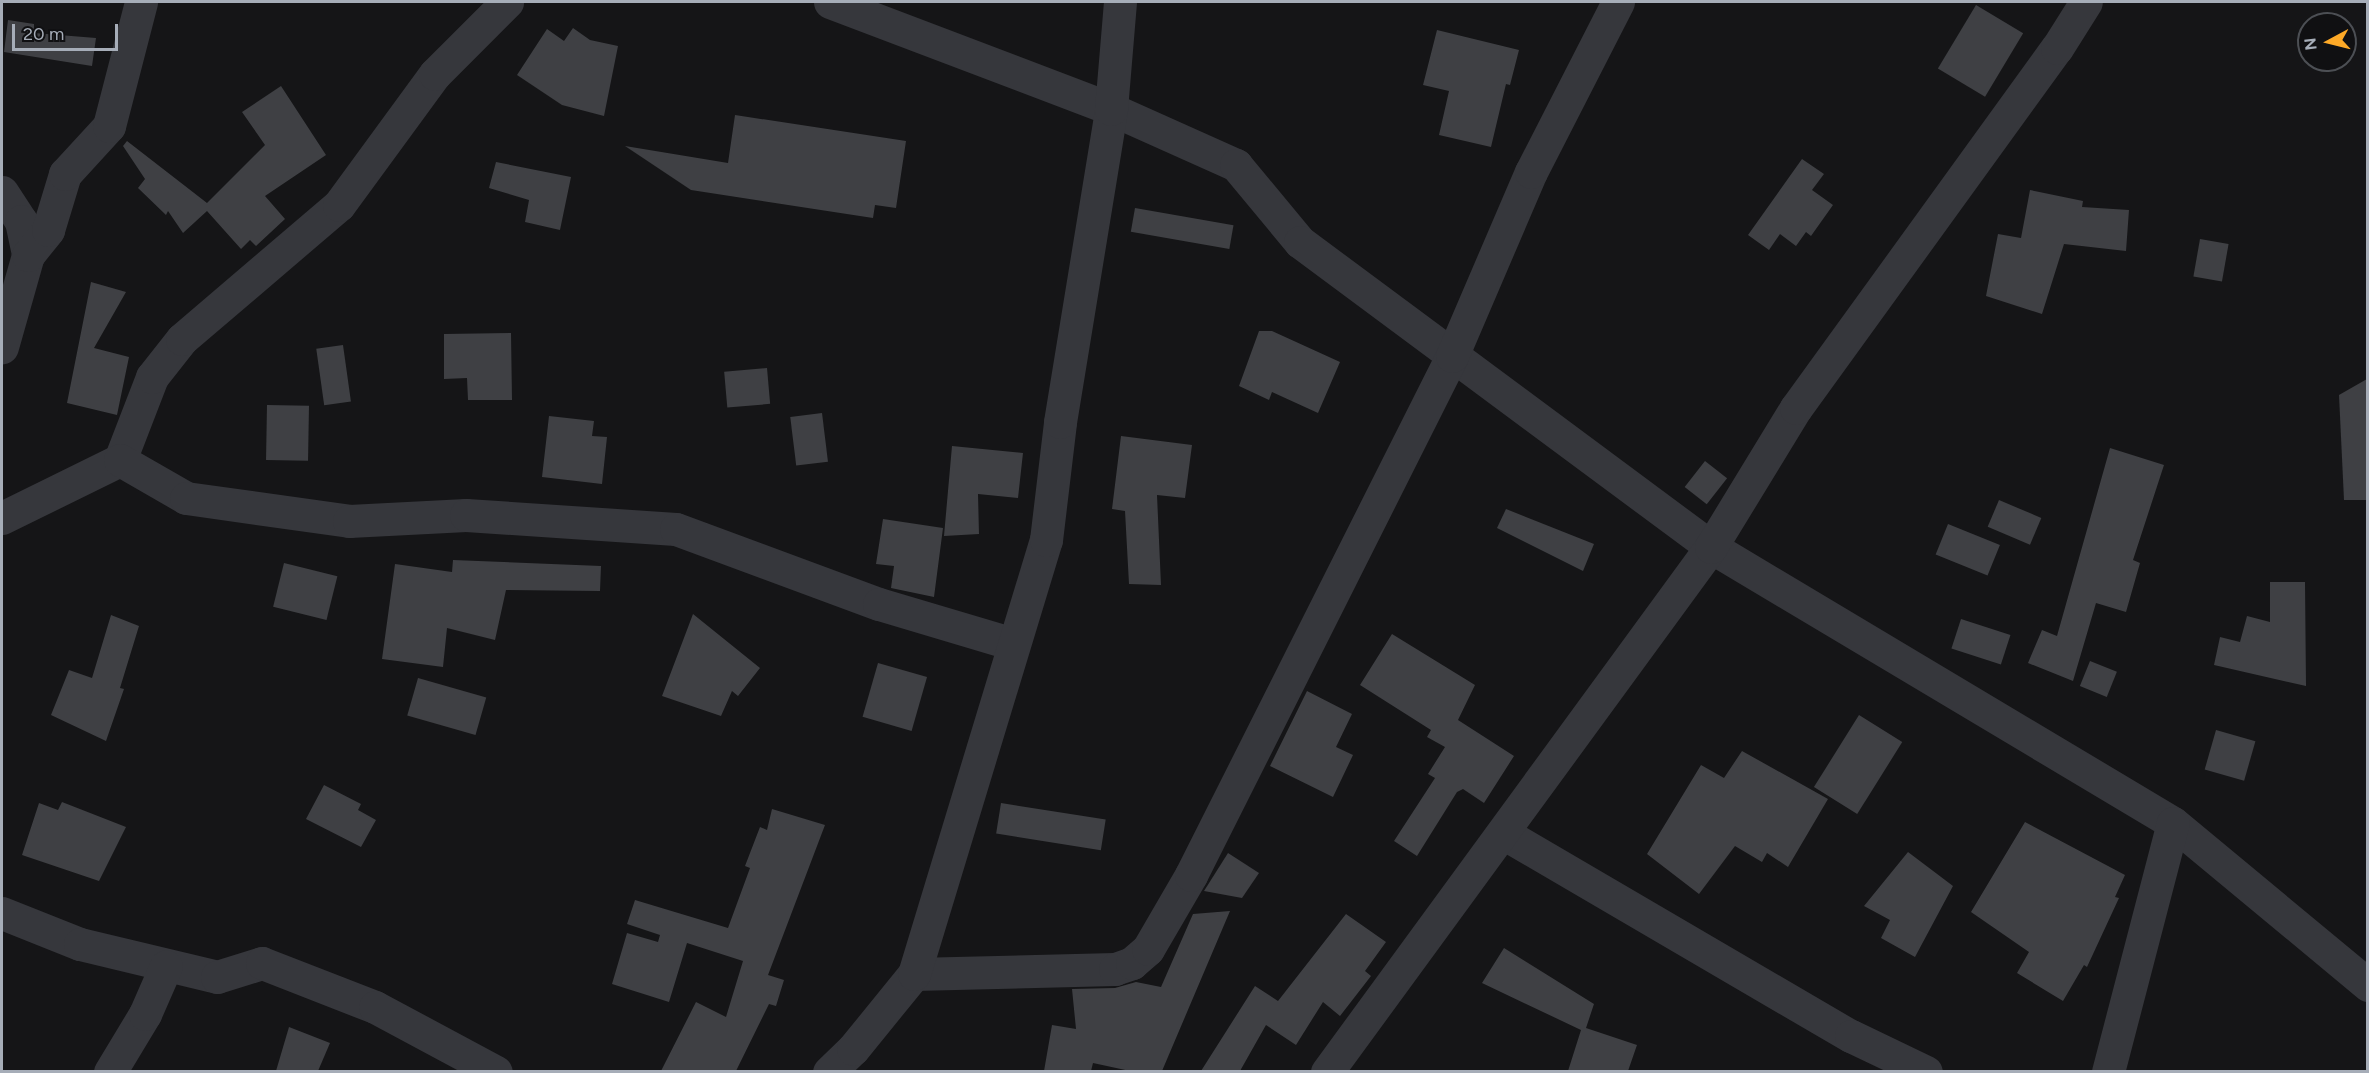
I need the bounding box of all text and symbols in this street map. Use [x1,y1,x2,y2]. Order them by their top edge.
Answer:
scale bar [15,12,122,50]
north arrow [2297,12,2357,72]
text: 20 m [23,23,64,45]
text: N [2300,37,2321,51]

